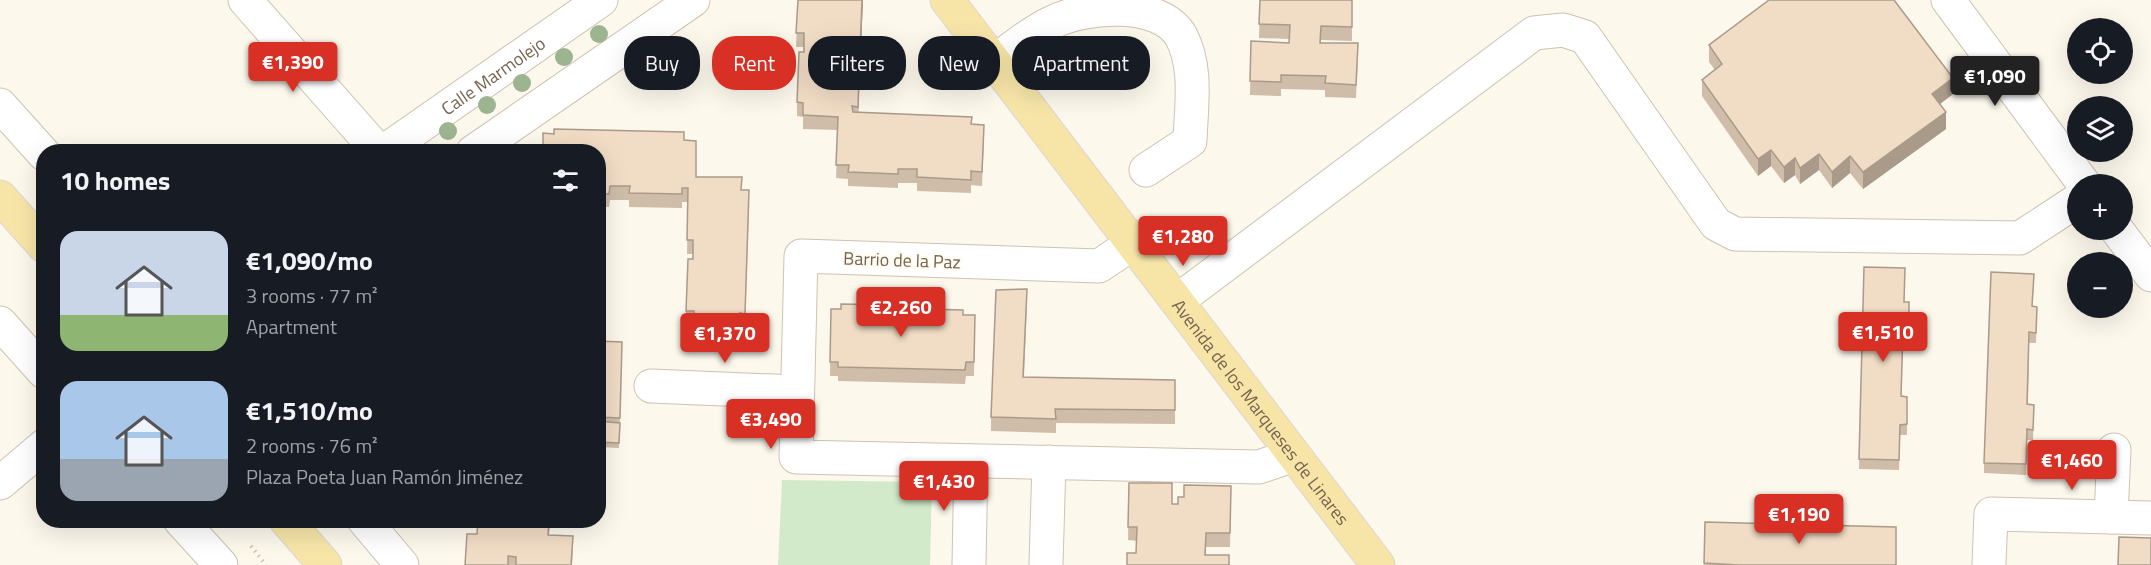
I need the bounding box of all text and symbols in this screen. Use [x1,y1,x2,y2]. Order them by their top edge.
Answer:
map controls [2067,18,2133,318]
button: locate [2067,18,2133,84]
street label: Calle Marmolejo [435,29,551,121]
chip: Buy [624,36,700,90]
chip: Rent [712,36,796,90]
chip: Filters [808,36,906,90]
chip: New [918,36,1000,90]
chip: Apartment [1012,36,1150,90]
pin: €1,390 [244,42,342,93]
text: €1,390 [262,46,324,77]
pin: €1,090 [1946,56,2044,107]
text: €1,090 [1964,60,2026,91]
button: layers [2067,96,2133,162]
text: 10 homes [60,161,170,200]
icon: filters [549,164,582,197]
button: + [2067,174,2133,240]
pin: €1,280 [1134,216,1232,267]
text: €1,280 [1152,220,1214,251]
text: €1,090/mo [246,241,373,280]
street label: Barrio de la Paz [843,244,961,276]
button: − [2067,252,2133,318]
icon: home [108,255,180,327]
text: 3 rooms · 77 m² [246,280,378,311]
pin: €2,260 [852,287,950,338]
text: €2,260 [870,291,932,322]
street label: Avenida de los Marqueses de Linares [1166,293,1356,531]
text: Apartment [246,311,337,342]
pin: €1,510 [1834,312,1932,363]
pin: €1,370 [676,313,774,364]
text: €1,510 [1852,316,1914,347]
text: €1,370 [694,317,756,348]
text: €1,510/mo [246,391,373,430]
pin: €3,490 [722,399,820,450]
text: €3,490 [740,403,802,434]
icon: home [108,405,180,477]
text: 2 rooms · 76 m² [246,430,378,461]
pin: €1,460 [2023,440,2121,491]
text: €1,460 [2041,444,2103,475]
text: Plaza Poeta Juan Ramón Jiménez [246,461,523,492]
pin: €1,430 [895,461,993,512]
text: €1,430 [913,465,975,496]
pin: €1,190 [1750,494,1848,545]
text: €1,190 [1768,498,1830,529]

